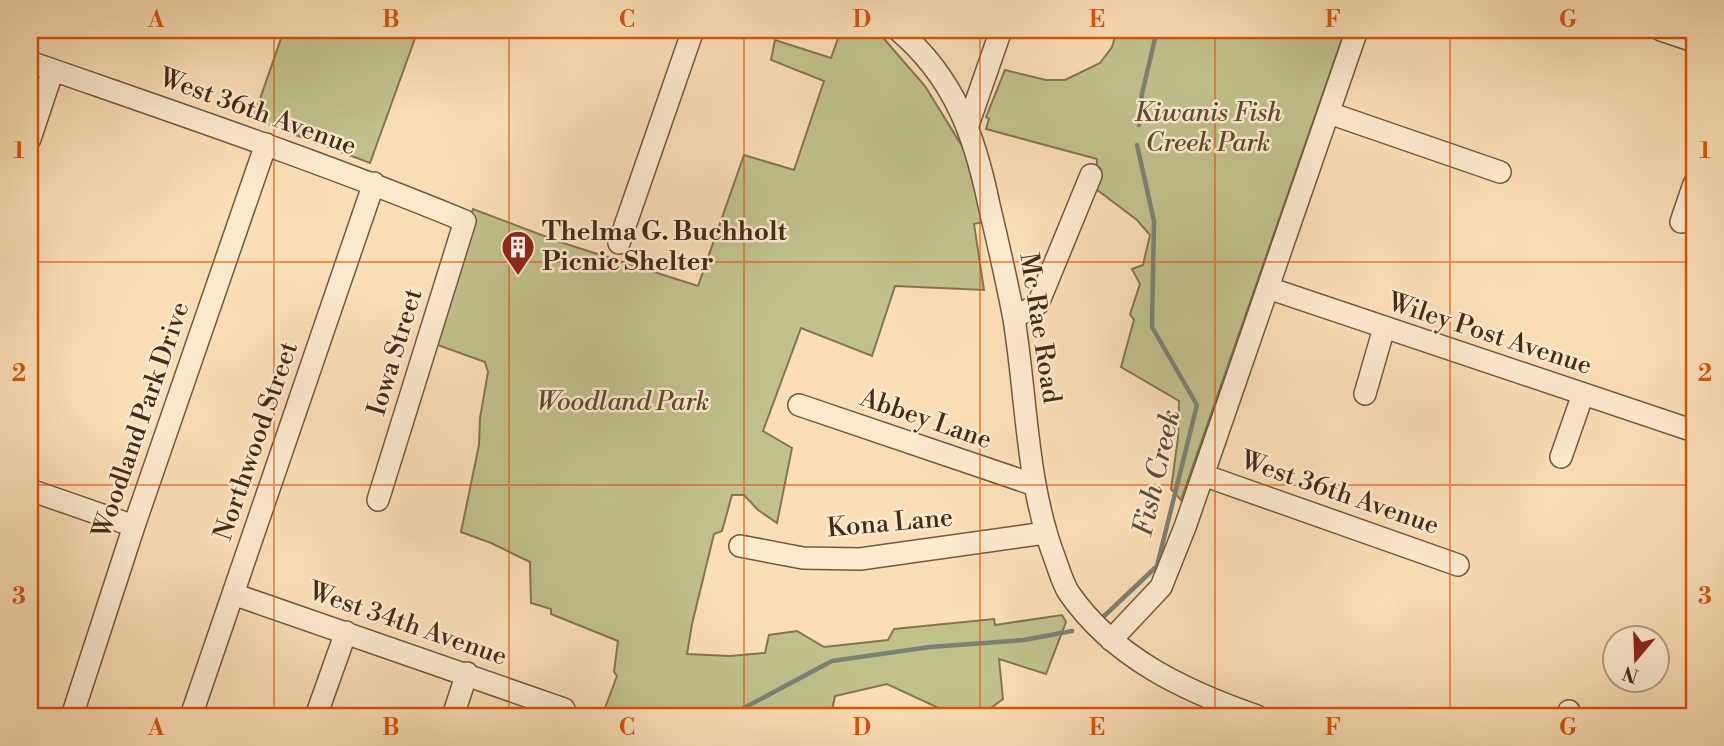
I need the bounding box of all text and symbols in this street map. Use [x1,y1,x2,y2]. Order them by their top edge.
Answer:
text: A [147,6,165,34]
text: B [382,6,400,34]
text: C [619,6,635,34]
text: D [853,6,871,34]
text: E [1089,6,1105,34]
text: F [1325,6,1341,34]
text: G [1559,6,1577,34]
street label: West 36th Avenue [154,61,361,163]
park label: Kiwanis Fish Creek Park [1134,97,1282,159]
text: 1 [13,137,25,165]
text: 1 [1699,137,1711,165]
place label: Thelma G. Buchholt Picnic Shelter [542,216,788,278]
building icon: Thelma G. Buchholt Picnic Shelter [499,228,537,277]
street label: Mc Rae Road [1012,250,1068,406]
street label: Iowa Street [361,285,429,419]
street label: Wiley Post Avenue [1383,286,1596,382]
street label: Woodland Park Drive [85,298,196,543]
street label: Northwood Street [207,337,305,545]
text: 2 [12,360,26,388]
text: 2 [1698,360,1712,388]
street label: Abbey Lane [855,381,996,456]
park label: Woodland Park [537,386,709,418]
water label: Fish Creek [1125,406,1189,540]
street label: West 36th Avenue [1236,444,1443,542]
street label: Kona Lane [826,502,954,544]
street label: West 34th Avenue [304,575,511,673]
text: 3 [12,583,26,611]
text: 3 [1698,583,1712,611]
north arrow [1602,624,1672,694]
text: N [1620,660,1642,688]
text: A [147,714,165,742]
text: B [382,714,400,742]
text: C [619,714,635,742]
text: D [853,714,871,742]
text: E [1089,714,1105,742]
text: F [1325,714,1341,742]
text: G [1559,714,1577,742]

